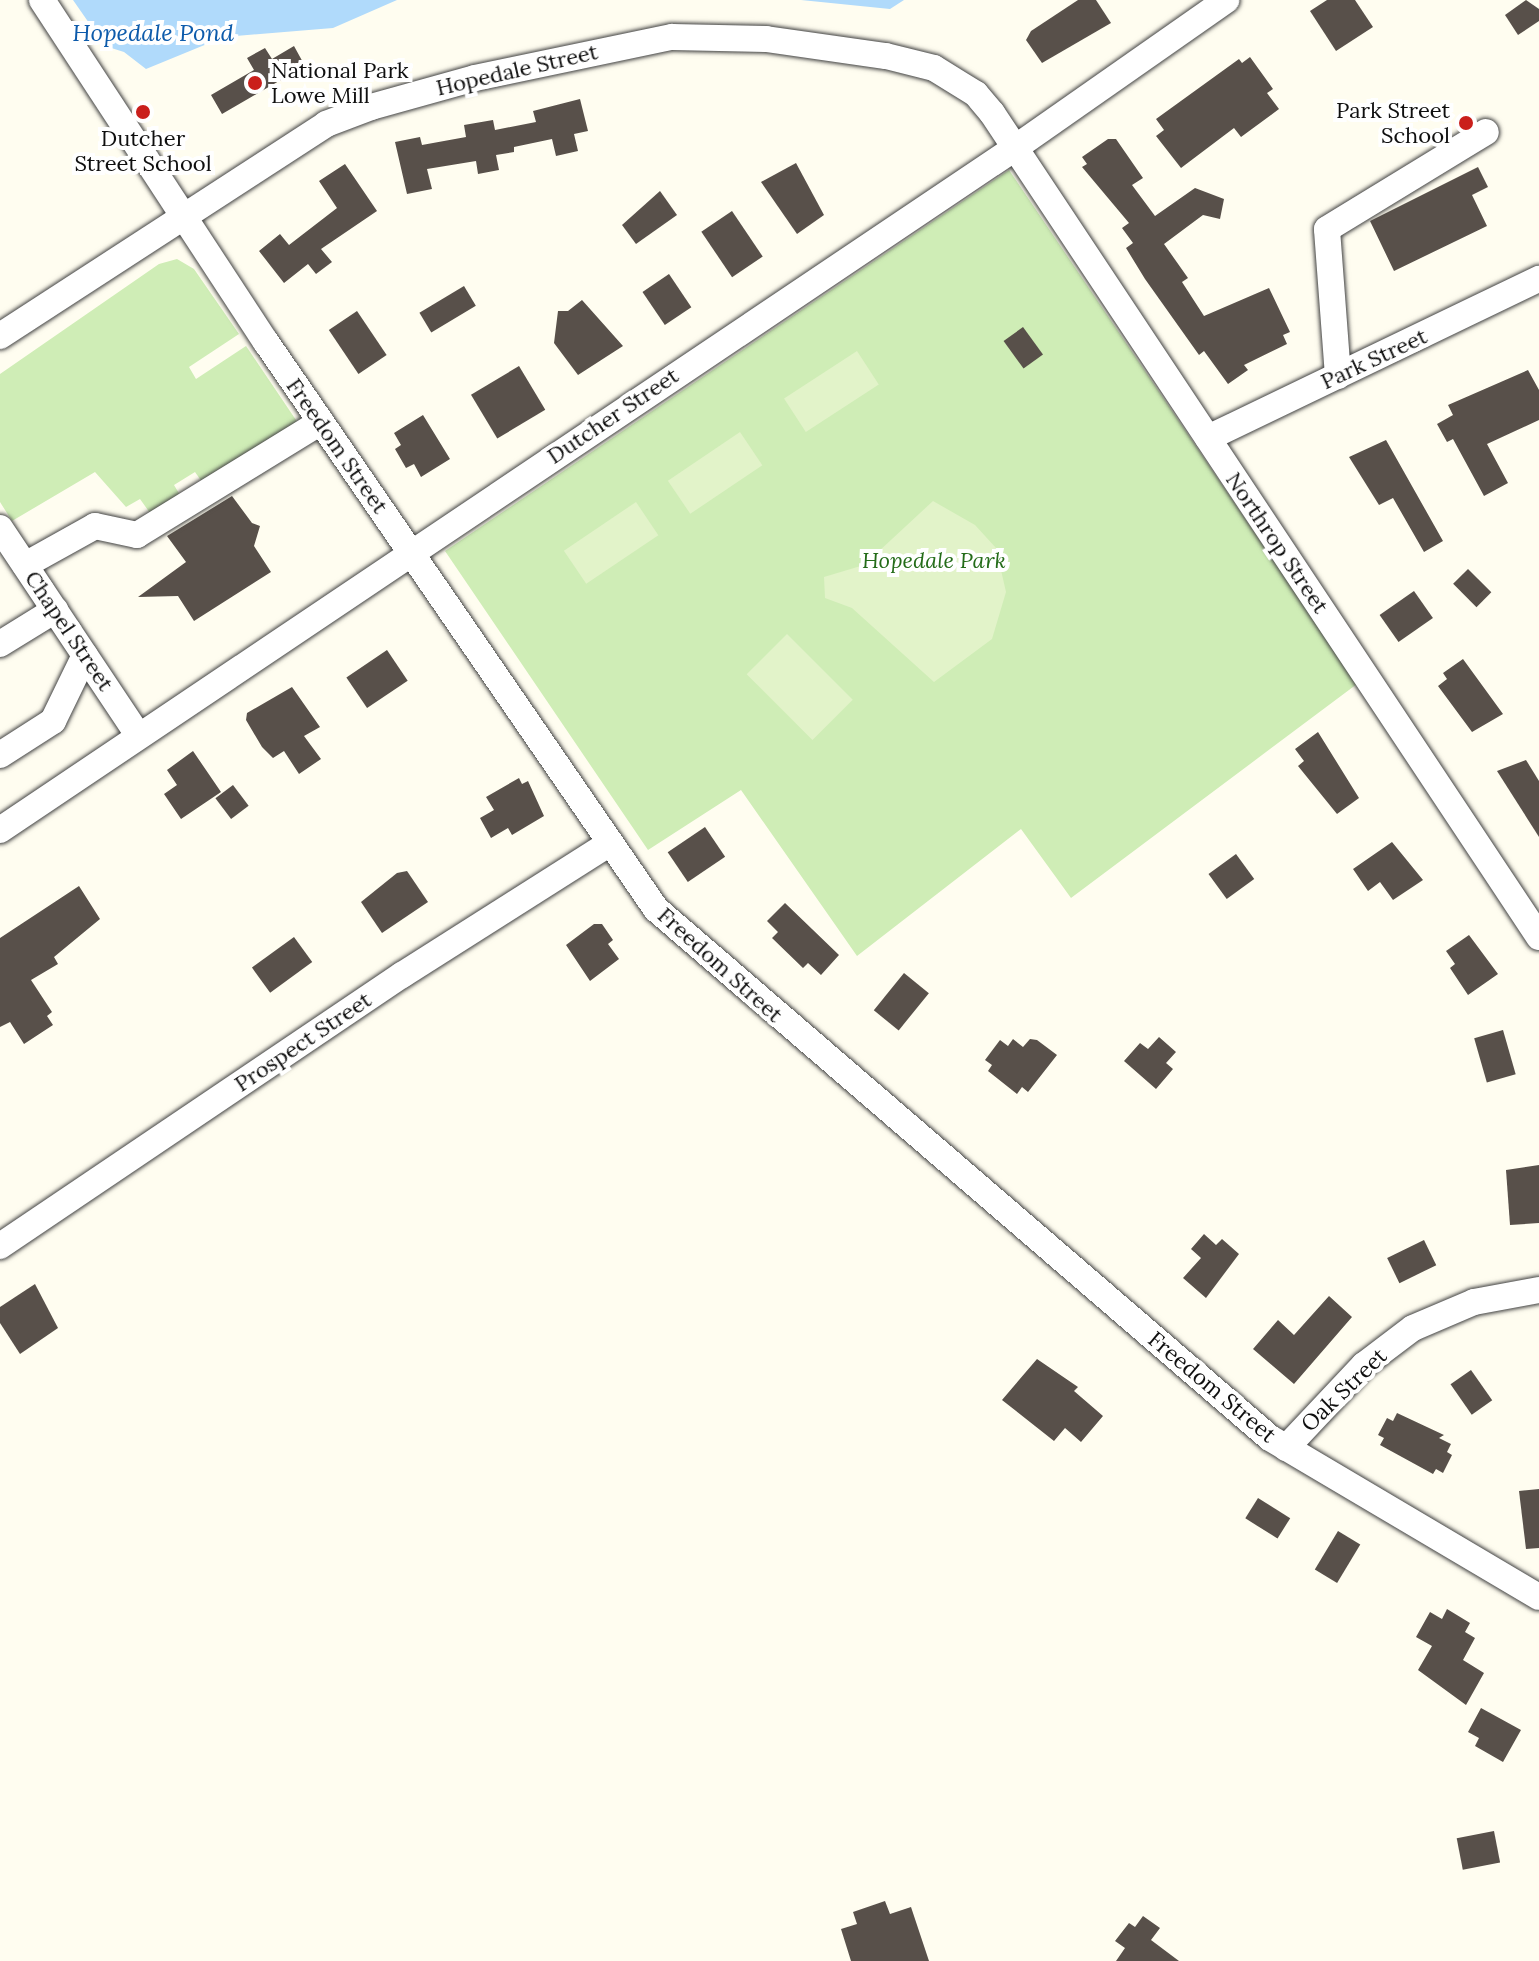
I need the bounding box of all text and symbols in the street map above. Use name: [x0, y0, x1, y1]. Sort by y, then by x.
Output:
water label: Hopedale Pond: [72, 19, 234, 47]
street label: Hopedale Street: [434, 39, 600, 101]
place label: National Park Lowe Mill: [271, 57, 409, 108]
marker: National Park Lowe Mill: [246, 74, 264, 92]
place label: Park Street School: [1336, 97, 1450, 148]
marker: Dutcher Street School: [134, 103, 152, 121]
marker: Park Street School: [1457, 114, 1475, 132]
place label: Dutcher Street School: [74, 125, 212, 176]
street label: Park Street: [1317, 323, 1431, 395]
street label: Dutcher Street: [542, 362, 684, 470]
street label: Freedom Street: [281, 373, 393, 519]
street label: Northrop Street: [1220, 468, 1334, 618]
park label: Hopedale Park: [862, 548, 1006, 574]
street label: Chapel Street: [19, 566, 119, 696]
street label: Freedom Street: [652, 902, 788, 1028]
street label: Prospect Street: [230, 987, 376, 1097]
street label: Freedom Street: [1143, 1326, 1281, 1448]
street label: Oak Street: [1296, 1343, 1392, 1437]

